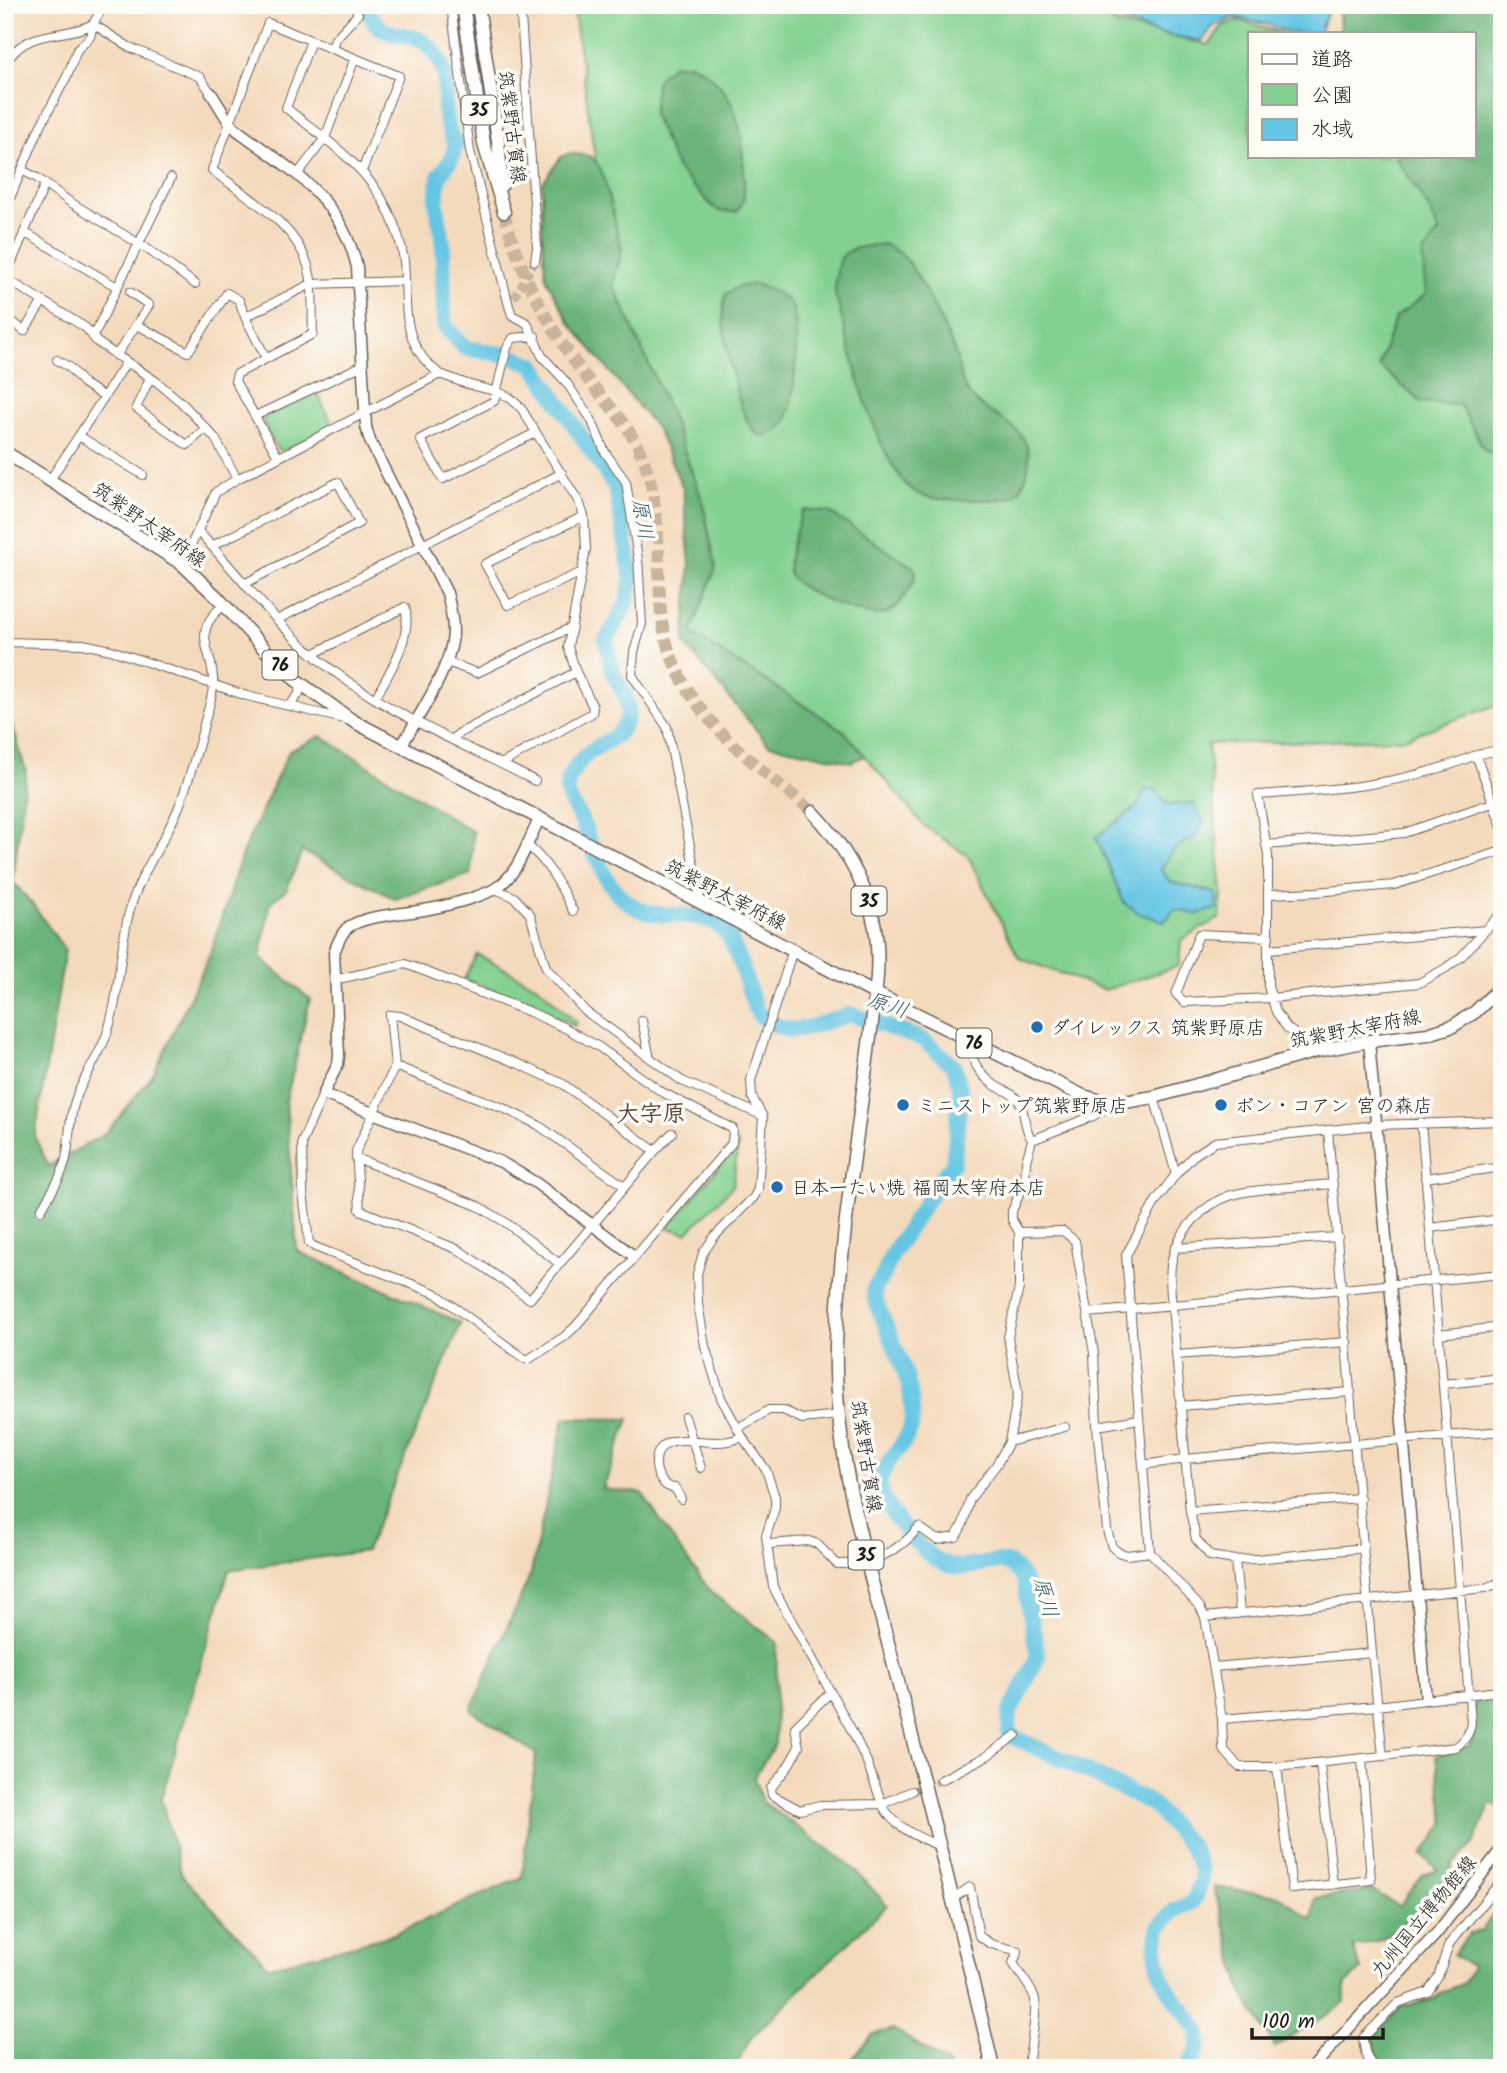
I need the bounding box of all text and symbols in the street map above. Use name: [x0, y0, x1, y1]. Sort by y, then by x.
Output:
legend: [1248, 32, 1476, 158]
text: 道路: [1311, 44, 1353, 77]
street label: 筑紫野古賀線: [489, 69, 533, 186]
text: 公園: [1311, 80, 1353, 113]
road number: 35: [462, 96, 496, 124]
text: 水域: [1311, 114, 1353, 147]
street label: 筑紫野太宰府線: [86, 475, 212, 576]
water label: 原川: [622, 496, 661, 543]
road number: 76: [262, 650, 298, 680]
street label: 筑紫野太宰府線: [659, 852, 791, 939]
road number: 35: [852, 887, 886, 916]
water label: 原川: [862, 984, 913, 1029]
street label: 筑紫野太宰府線: [1287, 1003, 1424, 1057]
place label: ダイレックス 筑紫野原店: [1051, 1014, 1265, 1044]
marker: ダイレックス 筑紫野原店: [1029, 1019, 1045, 1035]
road number: 76: [956, 1028, 992, 1058]
place label: ミニストップ筑紫野原店: [917, 1092, 1128, 1122]
place label: ボン・コアン 宮の森店: [1235, 1092, 1433, 1122]
district label: 大字原: [617, 1097, 686, 1133]
marker: ミニストップ筑紫野原店: [895, 1097, 911, 1113]
marker: ボン・コアン 宮の森店: [1213, 1097, 1229, 1113]
place label: 日本一たい焼 福岡太宰府本店: [791, 1174, 1046, 1204]
marker: 日本一たい焼 福岡太宰府本店: [769, 1179, 785, 1195]
street label: 筑紫野古賀線: [841, 1398, 889, 1515]
road number: 35: [848, 1540, 884, 1570]
water label: 原川: [1023, 1573, 1066, 1622]
street label: 九州国立博物館線: [1364, 1849, 1485, 1985]
scale bar: [1252, 1996, 1383, 2040]
text: 100 m: [1262, 2006, 1315, 2039]

